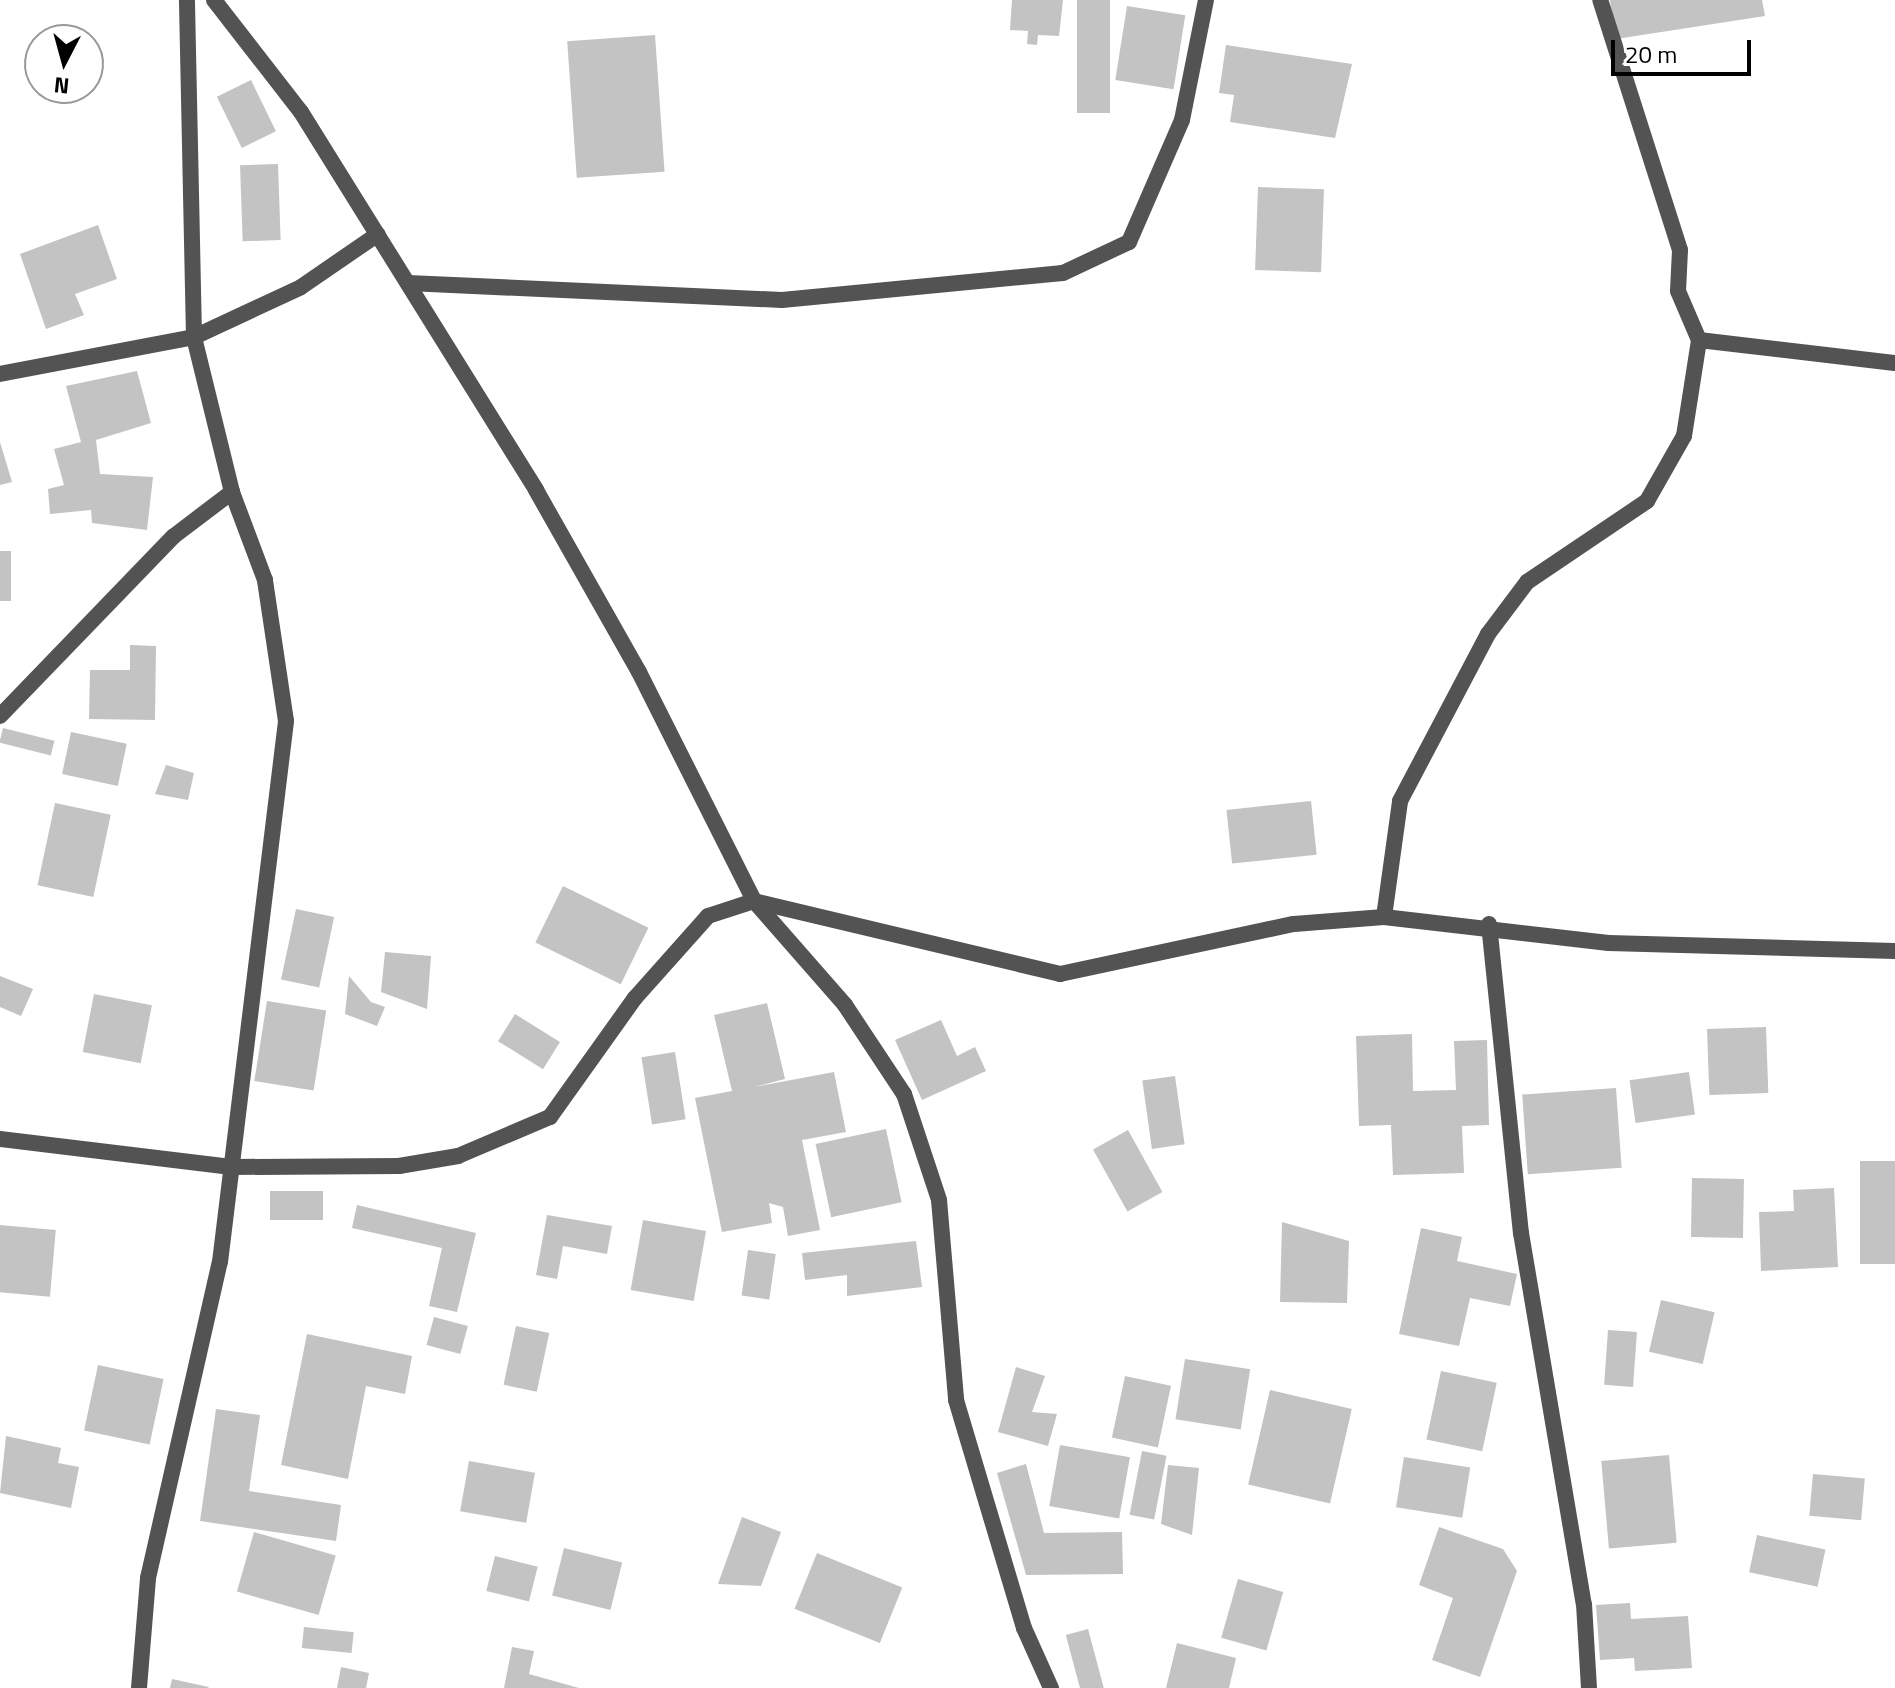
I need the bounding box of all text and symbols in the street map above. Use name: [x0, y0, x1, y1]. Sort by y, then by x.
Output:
north arrow: [24, 24, 104, 104]
scale bar: [1615, 24, 1755, 74]
text: 20 m: [1625, 36, 1677, 72]
text: N: [52, 68, 71, 104]

